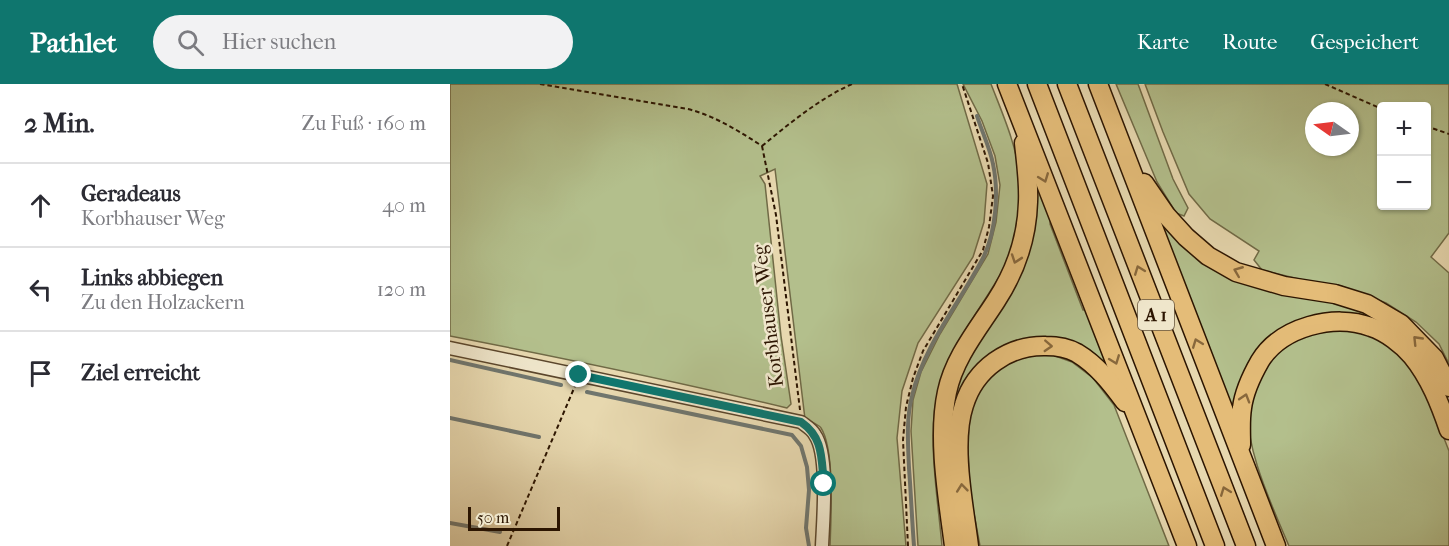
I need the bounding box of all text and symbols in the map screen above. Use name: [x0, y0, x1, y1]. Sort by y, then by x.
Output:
search box: [153, 15, 573, 69]
text: Pathlet: [30, 26, 117, 59]
icon: search: [174, 26, 207, 59]
text: Hier suchen: [222, 29, 336, 55]
text: Karte: [1137, 30, 1189, 54]
text: Route: [1222, 30, 1277, 54]
text: Gespeichert: [1310, 30, 1419, 54]
north arrow: [1305, 102, 1359, 156]
map controls: [1377, 102, 1431, 210]
button: +: [1377, 102, 1431, 156]
text: 2 Min.: [24, 108, 95, 139]
text: Zu Fuß · 160 m: [301, 112, 426, 135]
button: −: [1377, 156, 1431, 210]
one-way arrow: [1037, 172, 1049, 183]
text: Geradeaus: [81, 181, 181, 207]
icon: ahead: [24, 189, 57, 222]
text: 40 m: [382, 194, 426, 217]
text: Korbhauser Weg: [81, 207, 225, 230]
street label: Korbhauser Weg: [748, 243, 788, 389]
one-way arrow: [1011, 253, 1024, 264]
text: Links abbiegen: [81, 265, 223, 291]
one-way arrow: [1134, 266, 1146, 277]
one-way arrow: [1234, 266, 1245, 278]
icon: left: [24, 273, 57, 306]
text: 120 m: [377, 278, 426, 301]
text: Zu den Holzackern: [81, 291, 245, 314]
road number: A 1: [1138, 300, 1174, 330]
one-way arrow: [1413, 336, 1424, 347]
one-way arrow: [1192, 338, 1205, 348]
one-way arrow: [1044, 340, 1053, 353]
one-way arrow: [1107, 354, 1120, 364]
icon: arrive: [24, 357, 57, 390]
text: Ziel erreicht: [81, 360, 200, 386]
route end: [565, 361, 591, 387]
one-way arrow: [1238, 393, 1250, 404]
route start: [810, 470, 836, 496]
one-way arrow: [956, 483, 969, 492]
one-way arrow: [1219, 487, 1232, 497]
scale bar: [468, 504, 560, 532]
text: 50 m: [477, 508, 509, 527]

